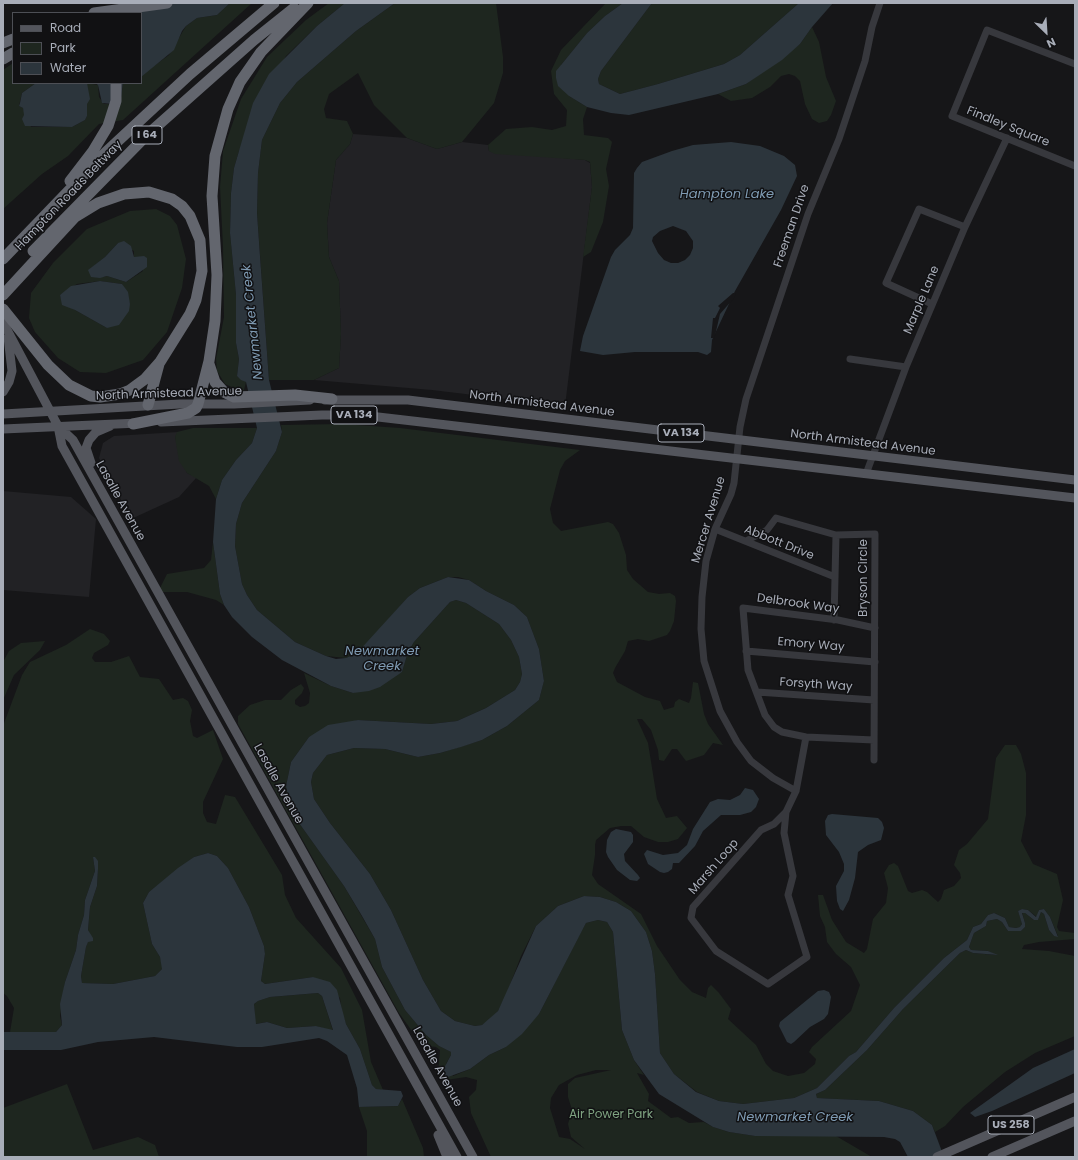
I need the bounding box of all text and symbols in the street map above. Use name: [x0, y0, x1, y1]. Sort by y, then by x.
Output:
legend: [12, 12, 142, 84]
north arrow: [1026, 12, 1066, 52]
text: Road: [50, 19, 81, 36]
text: N: [1044, 34, 1058, 52]
text: Park: [50, 39, 76, 56]
text: Water: [50, 59, 86, 76]
street label: Findley Square: [965, 104, 1051, 150]
road number: I 64: [132, 126, 162, 144]
street label: Hampton Roads Beltway: [13, 138, 125, 254]
street label: Freeman Drive: [771, 183, 813, 269]
water label: Hampton Lake: [680, 187, 774, 203]
water label: Newmarket Creek: [239, 264, 267, 380]
street label: Marple Lane: [901, 264, 943, 336]
street label: North Armistead Avenue: [96, 384, 242, 404]
street label: North Armistead Avenue: [469, 388, 615, 420]
road number: VA 134: [331, 406, 377, 424]
road number: VA 134: [658, 424, 704, 442]
street label: North Armistead Avenue: [790, 427, 936, 459]
street label: Lasalle Avenue: [92, 458, 148, 544]
street label: Mercer Avenue: [689, 475, 729, 565]
street label: Abbott Drive: [742, 522, 816, 564]
street label: Bryson Circle: [857, 539, 871, 617]
street label: Delbrook Way: [756, 591, 840, 617]
street label: Emory Way: [777, 635, 845, 655]
water label: Newmarket Creek: [345, 644, 419, 675]
street label: Forsyth Way: [779, 675, 853, 695]
street label: Lasalle Avenue: [250, 741, 306, 827]
street label: Marsh Loop: [686, 836, 742, 898]
street label: Lasalle Avenue: [409, 1024, 465, 1110]
park label: Air Power Park: [569, 1108, 653, 1122]
water label: Newmarket Creek: [737, 1110, 853, 1126]
road number: US 258: [988, 1116, 1034, 1134]

